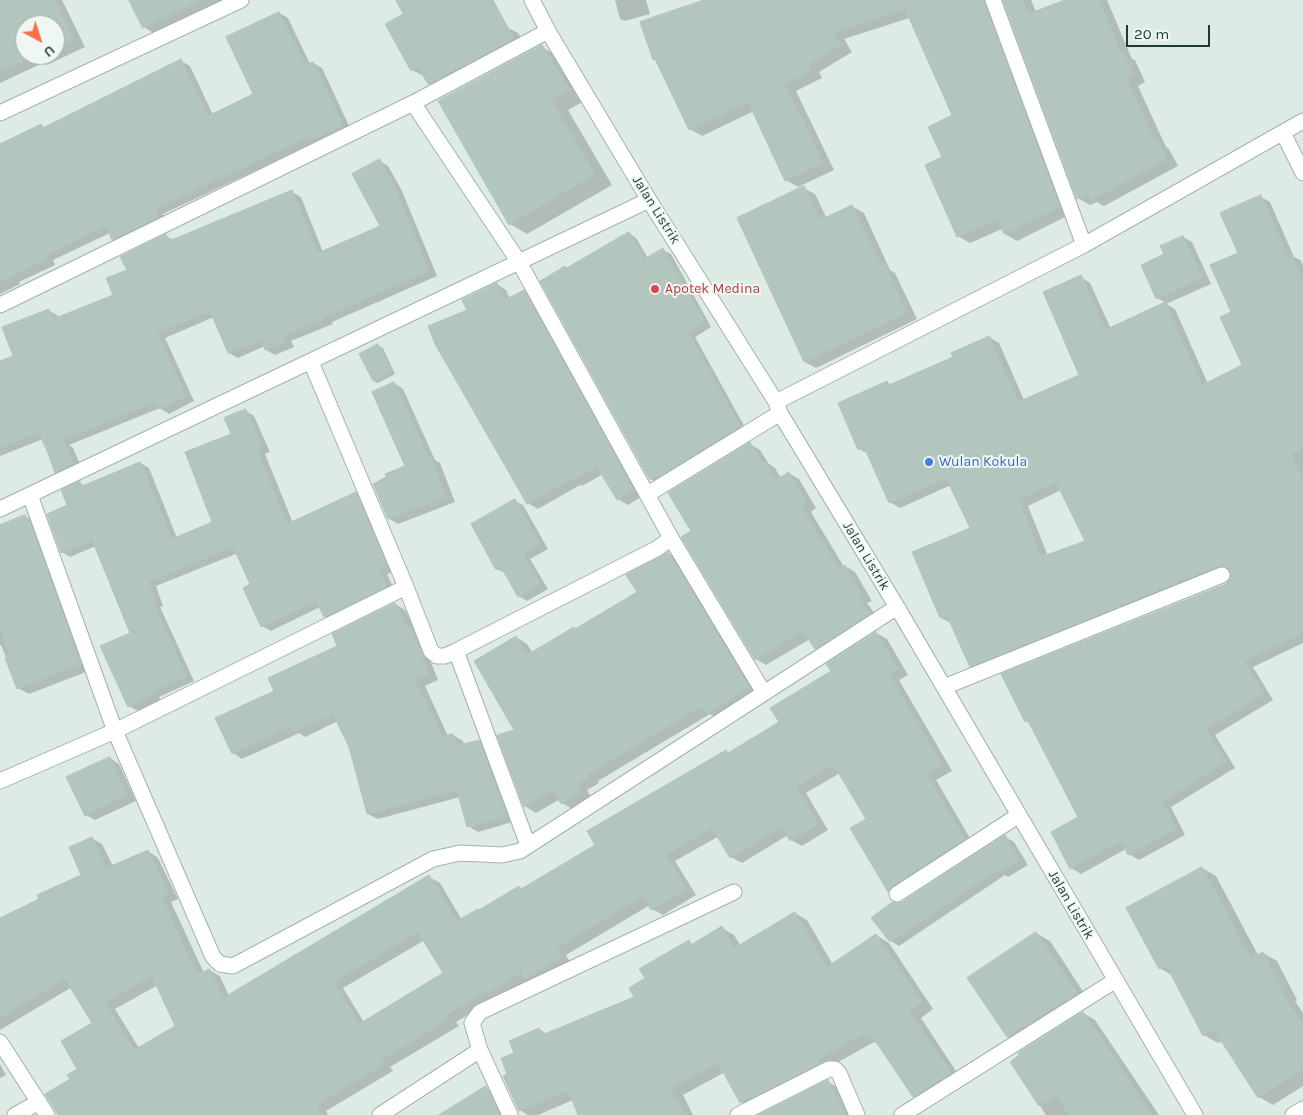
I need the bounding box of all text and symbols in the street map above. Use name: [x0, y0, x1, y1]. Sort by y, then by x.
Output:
north arrow: [15, 15, 65, 65]
scale bar: [1128, 15, 1212, 47]
text: 20 m: [1134, 25, 1169, 43]
text: U: [40, 41, 58, 61]
street label: Jalan Listrik: [628, 173, 684, 247]
place label: Apotek Medina: [665, 281, 760, 297]
marker: Apotek Medina: [649, 283, 661, 295]
place label: Wulan Kokula: [939, 454, 1027, 470]
marker: Wulan Kokula: [923, 456, 935, 468]
street label: Jalan Listrik: [839, 519, 893, 593]
street label: Jalan Listrik: [1044, 867, 1098, 943]

